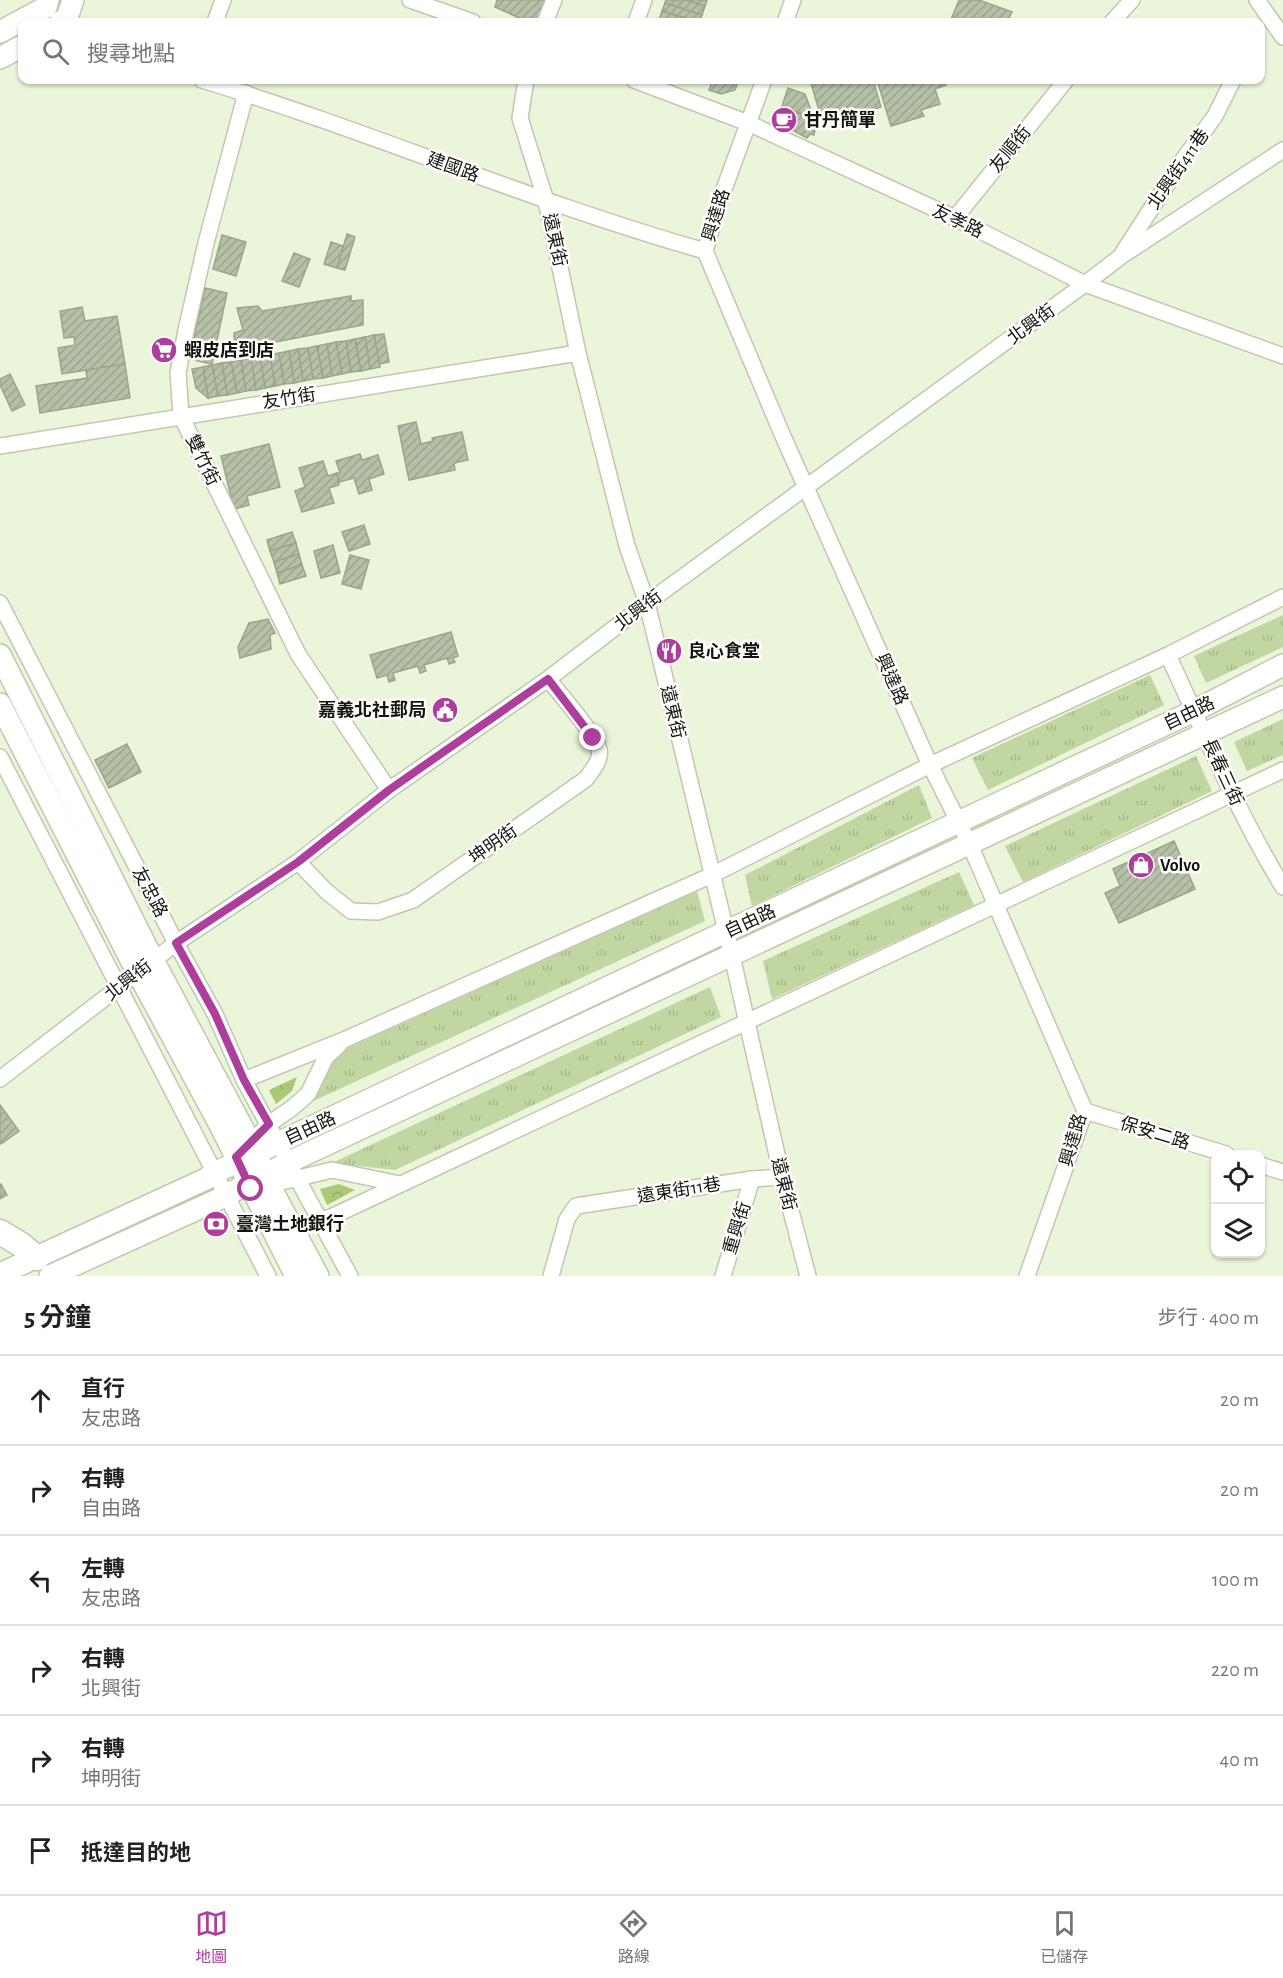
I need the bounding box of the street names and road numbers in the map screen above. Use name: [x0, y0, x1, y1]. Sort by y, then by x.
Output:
street label: 友順街: [985, 122, 1035, 176]
street label: 北興街411巷: [1143, 125, 1213, 213]
street label: 建國路: [424, 148, 482, 186]
street label: 興達路: [699, 186, 733, 244]
street label: 友孝路: [929, 200, 987, 242]
street label: 遠東街: [540, 212, 570, 268]
street label: 北興街: [1003, 300, 1059, 348]
street label: 友竹街: [261, 384, 317, 412]
street label: 雙竹街: [182, 431, 224, 489]
street label: 北興街: [610, 586, 666, 634]
street label: 興達路: [872, 650, 912, 708]
street label: 遠東街: [657, 683, 689, 741]
street label: 自由路: [1160, 692, 1218, 734]
street label: 長春三街: [1199, 735, 1247, 809]
street label: 坤明街: [465, 820, 521, 868]
street label: 友忠路: [128, 863, 172, 921]
street label: 自由路: [721, 901, 779, 941]
street label: 北興街: [101, 955, 155, 1005]
street label: 自由路: [281, 1108, 339, 1148]
street label: 興達路: [1056, 1111, 1090, 1169]
street label: 保安二路: [1118, 1113, 1192, 1153]
street label: 遠東街: [768, 1155, 800, 1213]
street label: 遠東街11巷: [636, 1174, 722, 1206]
street label: 重興街: [720, 1199, 754, 1257]

